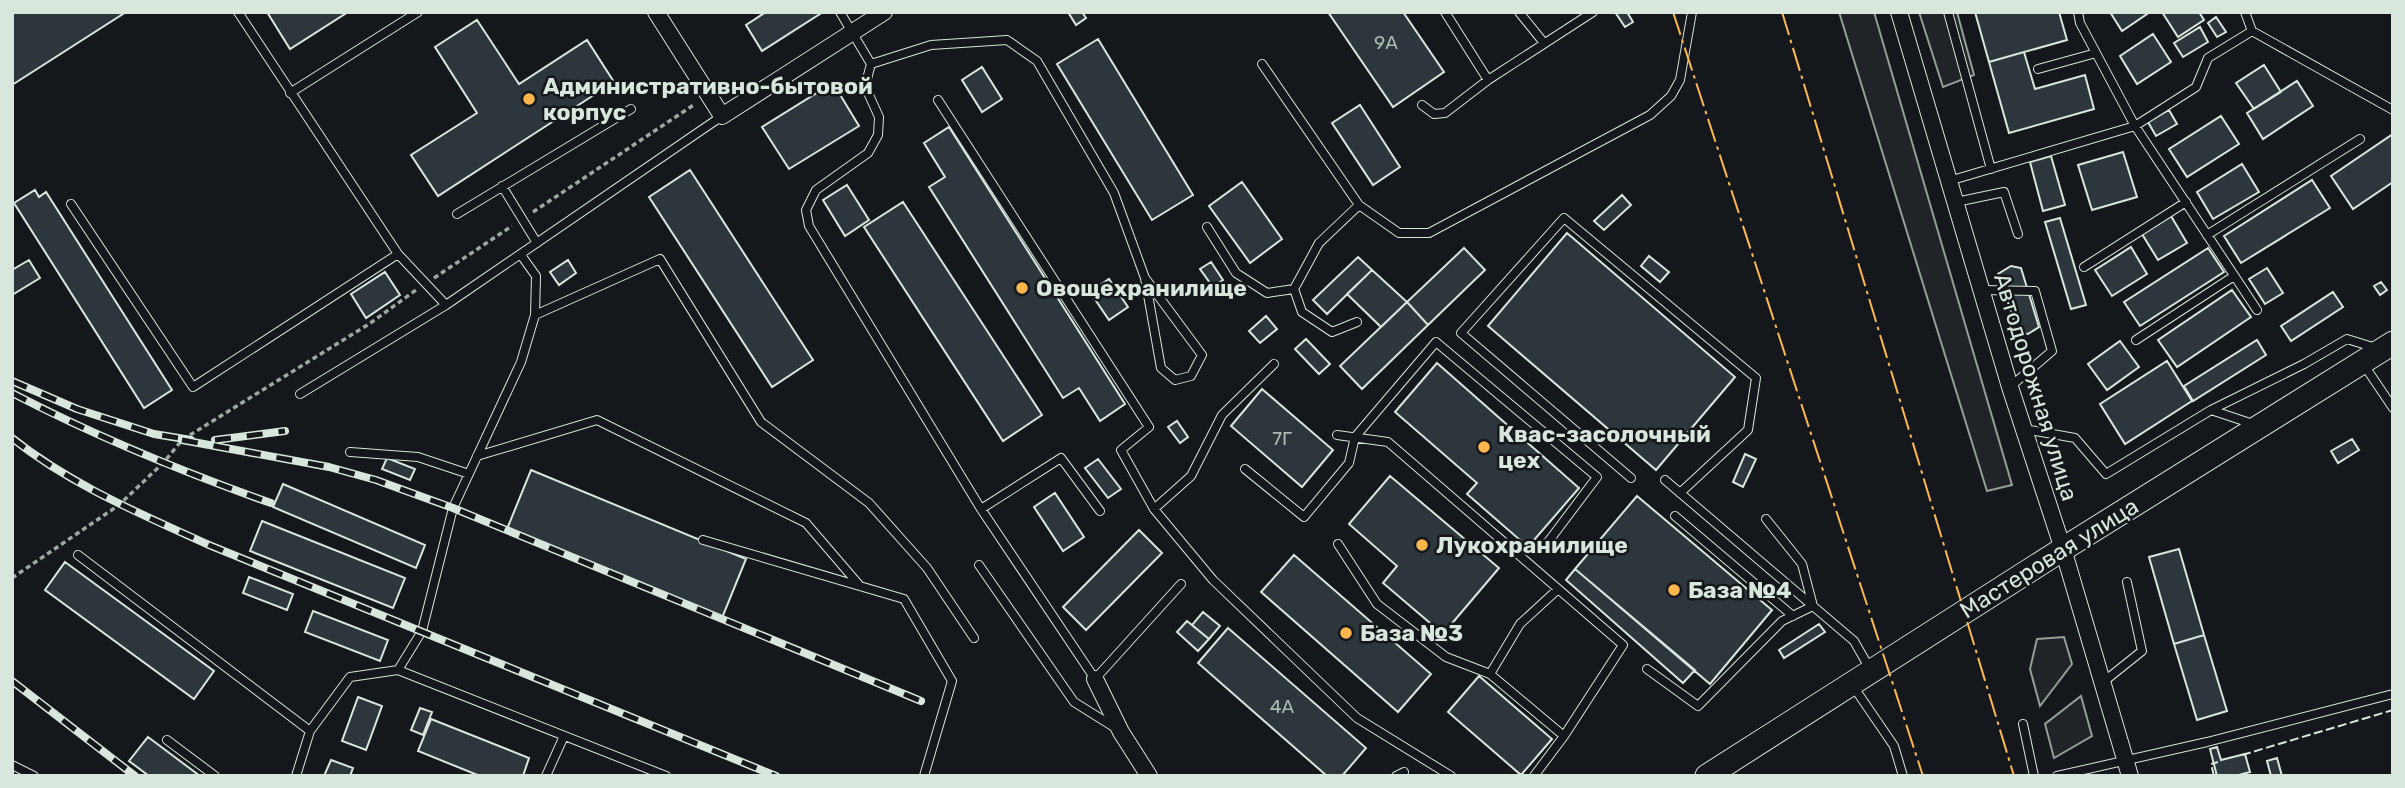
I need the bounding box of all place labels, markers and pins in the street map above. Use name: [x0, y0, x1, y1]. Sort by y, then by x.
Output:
place label: Административно-бытовой корпус: [543, 72, 873, 126]
marker: Административно-бытовой корпус: [521, 91, 537, 107]
place label: Овощехранилище: [1036, 274, 1247, 302]
marker: Овощехранилище: [1014, 280, 1030, 296]
place label: Квас-засолочный цех: [1498, 420, 1711, 474]
marker: Квас-засолочный цех: [1476, 439, 1492, 455]
place label: Лукохранилище: [1436, 531, 1628, 559]
marker: Лукохранилище: [1414, 537, 1430, 553]
place label: База №4: [1688, 576, 1792, 604]
marker: База №4: [1666, 582, 1682, 598]
place label: База №3: [1360, 619, 1463, 647]
marker: База №3: [1338, 625, 1354, 641]

